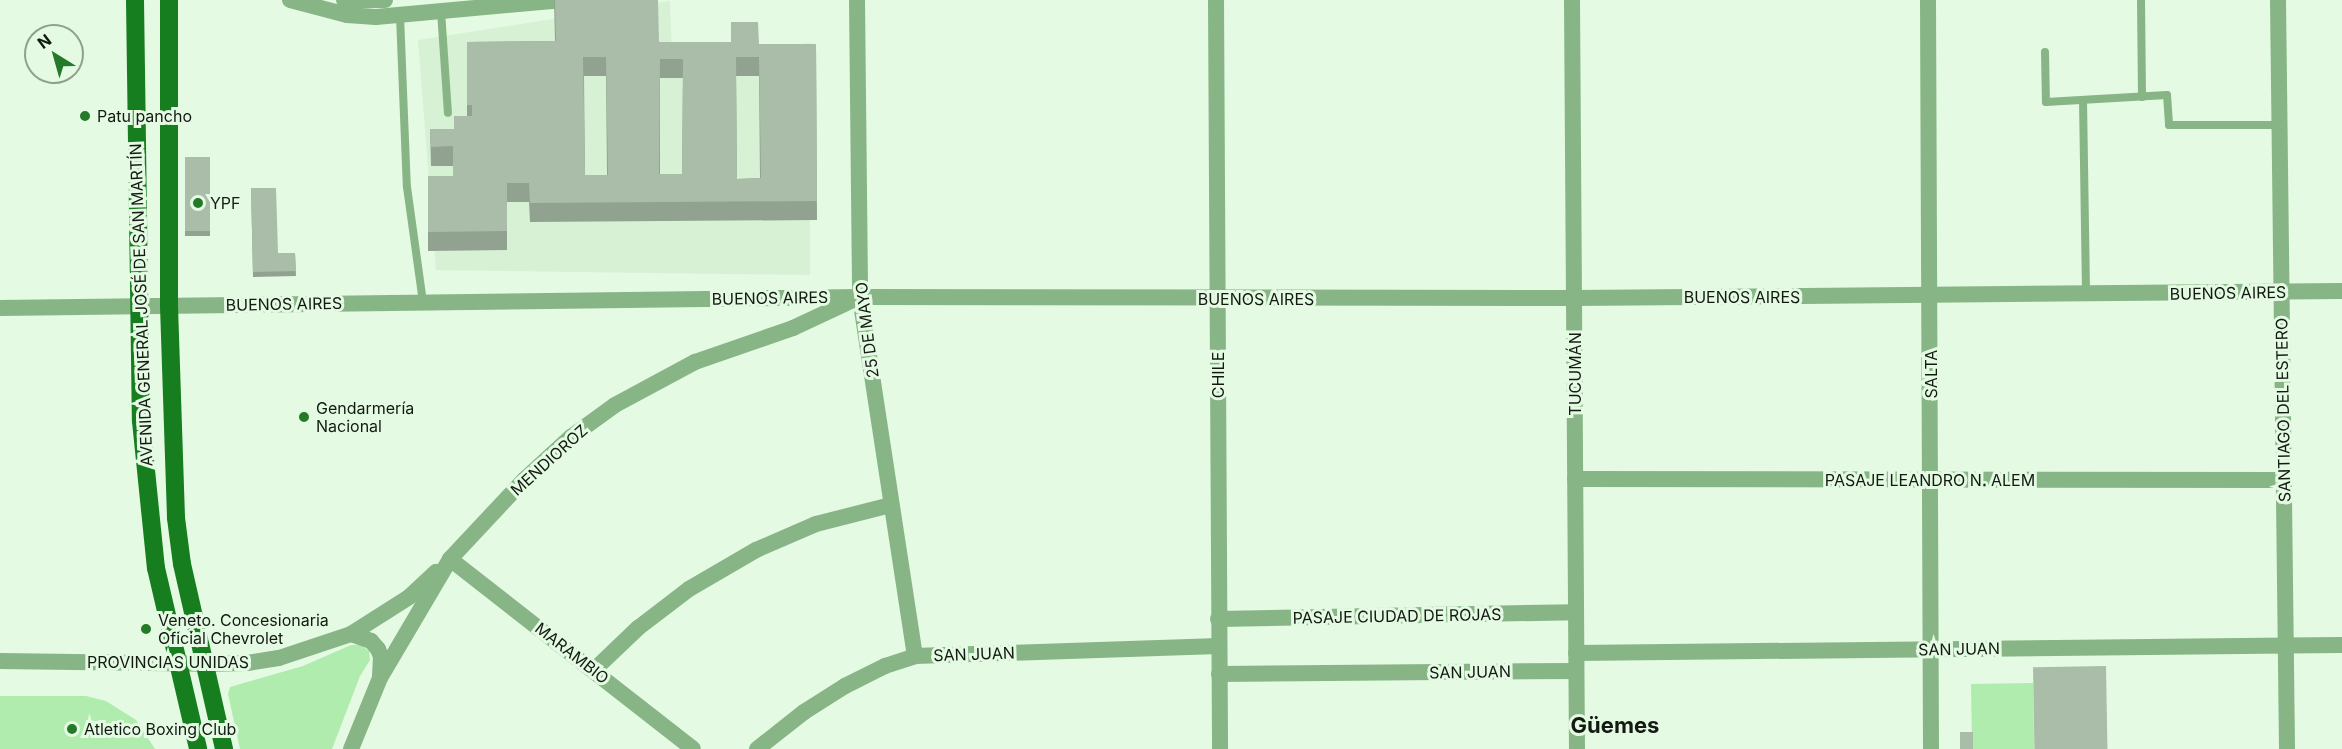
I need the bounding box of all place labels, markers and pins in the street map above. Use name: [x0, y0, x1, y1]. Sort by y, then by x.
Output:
place label: Patu pancho: [97, 106, 192, 126]
marker: Patu pancho: [78, 109, 92, 123]
place label: YPF: [210, 193, 241, 213]
marker: YPF: [191, 196, 205, 210]
place label: Gendarmería Nacional: [316, 398, 414, 436]
marker: Gendarmería Nacional: [297, 410, 311, 424]
place label: Veneto. Concesionaria Oficial Chevrolet: [158, 610, 329, 648]
marker: Veneto. Concesionaria Oficial Chevrolet: [139, 622, 153, 636]
place label: Atletico Boxing Club: [84, 719, 236, 739]
marker: Atletico Boxing Club: [65, 722, 79, 736]

